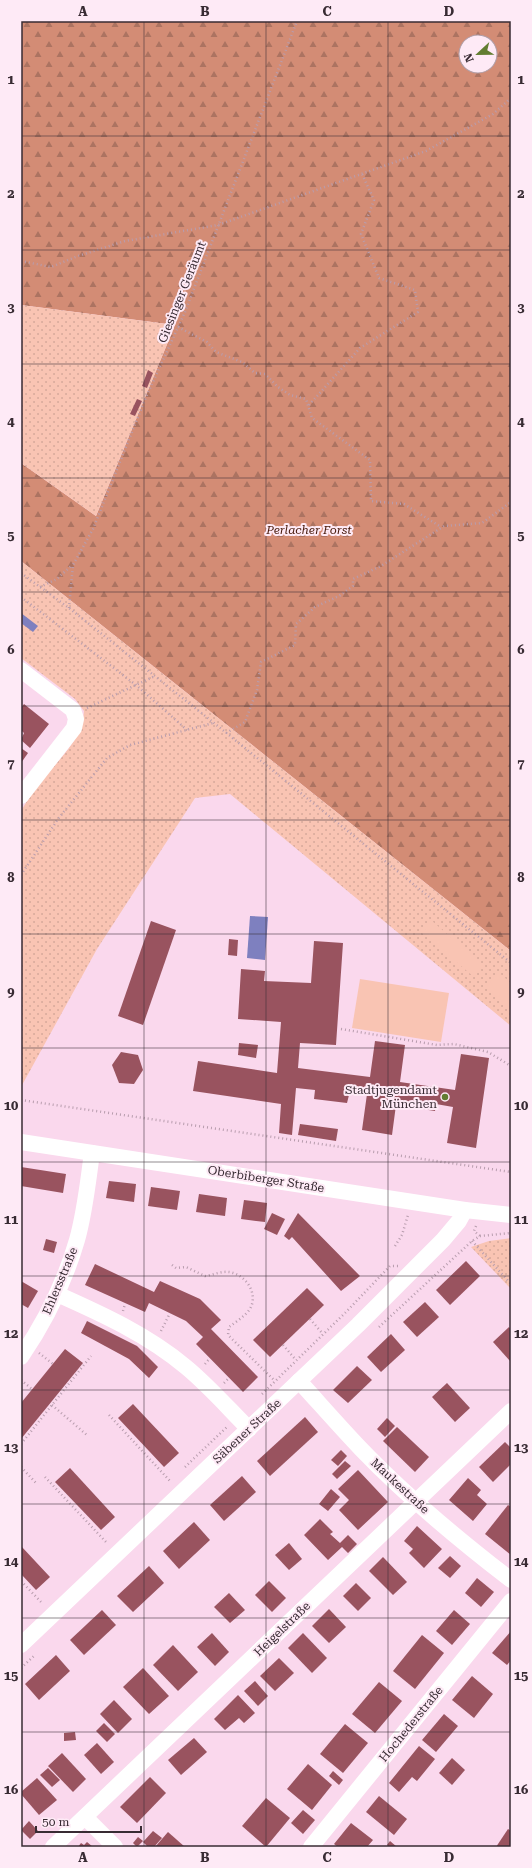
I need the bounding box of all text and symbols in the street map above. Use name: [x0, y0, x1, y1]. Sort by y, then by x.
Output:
text: A: [78, 4, 88, 19]
text: B: [200, 4, 210, 19]
text: C: [322, 4, 332, 19]
text: D: [444, 4, 454, 19]
north arrow: [458, 34, 498, 74]
text: N: [461, 51, 477, 64]
text: 1: [7, 72, 15, 87]
text: 1: [517, 72, 525, 87]
text: 2: [7, 186, 15, 201]
text: 2: [517, 186, 525, 201]
street label: Giesinger Geräumt: [155, 239, 209, 345]
text: 3: [7, 300, 15, 315]
text: 3: [517, 300, 525, 315]
text: 4: [7, 414, 15, 429]
text: 4: [517, 414, 525, 429]
park label: Perlacher Forst: [265, 523, 352, 537]
text: 5: [7, 528, 15, 543]
text: 5: [517, 528, 525, 543]
text: 6: [7, 642, 15, 657]
text: 6: [517, 642, 525, 657]
text: 7: [7, 756, 15, 771]
text: 7: [517, 756, 525, 771]
text: 8: [7, 870, 15, 885]
text: 8: [517, 870, 525, 885]
text: 9: [7, 984, 15, 999]
text: 9: [517, 984, 525, 999]
place label: Stadtjugendamt München: [345, 1083, 438, 1111]
marker: Stadtjugendamt München: [440, 1092, 450, 1102]
text: 10: [4, 1098, 18, 1113]
text: 10: [514, 1098, 528, 1113]
street label: Oberbiberger Straße: [207, 1163, 326, 1195]
text: 11: [4, 1212, 18, 1227]
text: 11: [514, 1212, 528, 1227]
street label: Ehlersstraße: [40, 1245, 81, 1317]
text: 12: [4, 1326, 18, 1341]
text: 12: [514, 1326, 528, 1341]
street label: Säbener Straße: [210, 1396, 284, 1466]
text: 13: [4, 1440, 18, 1455]
text: 13: [514, 1440, 528, 1455]
street label: Maukestraße: [368, 1455, 432, 1517]
text: 14: [4, 1554, 19, 1569]
text: 14: [514, 1554, 529, 1569]
street label: Heigelstraße: [251, 1598, 313, 1659]
text: 15: [4, 1668, 18, 1683]
text: 15: [514, 1668, 528, 1683]
street label: Hochederstraße: [376, 1683, 446, 1765]
text: 16: [4, 1782, 18, 1797]
text: 16: [514, 1782, 528, 1797]
scale bar: [36, 1808, 141, 1834]
text: 50 m: [42, 1815, 69, 1829]
text: A: [78, 1850, 88, 1865]
text: B: [200, 1850, 210, 1865]
text: C: [322, 1850, 332, 1865]
text: D: [444, 1850, 454, 1865]

